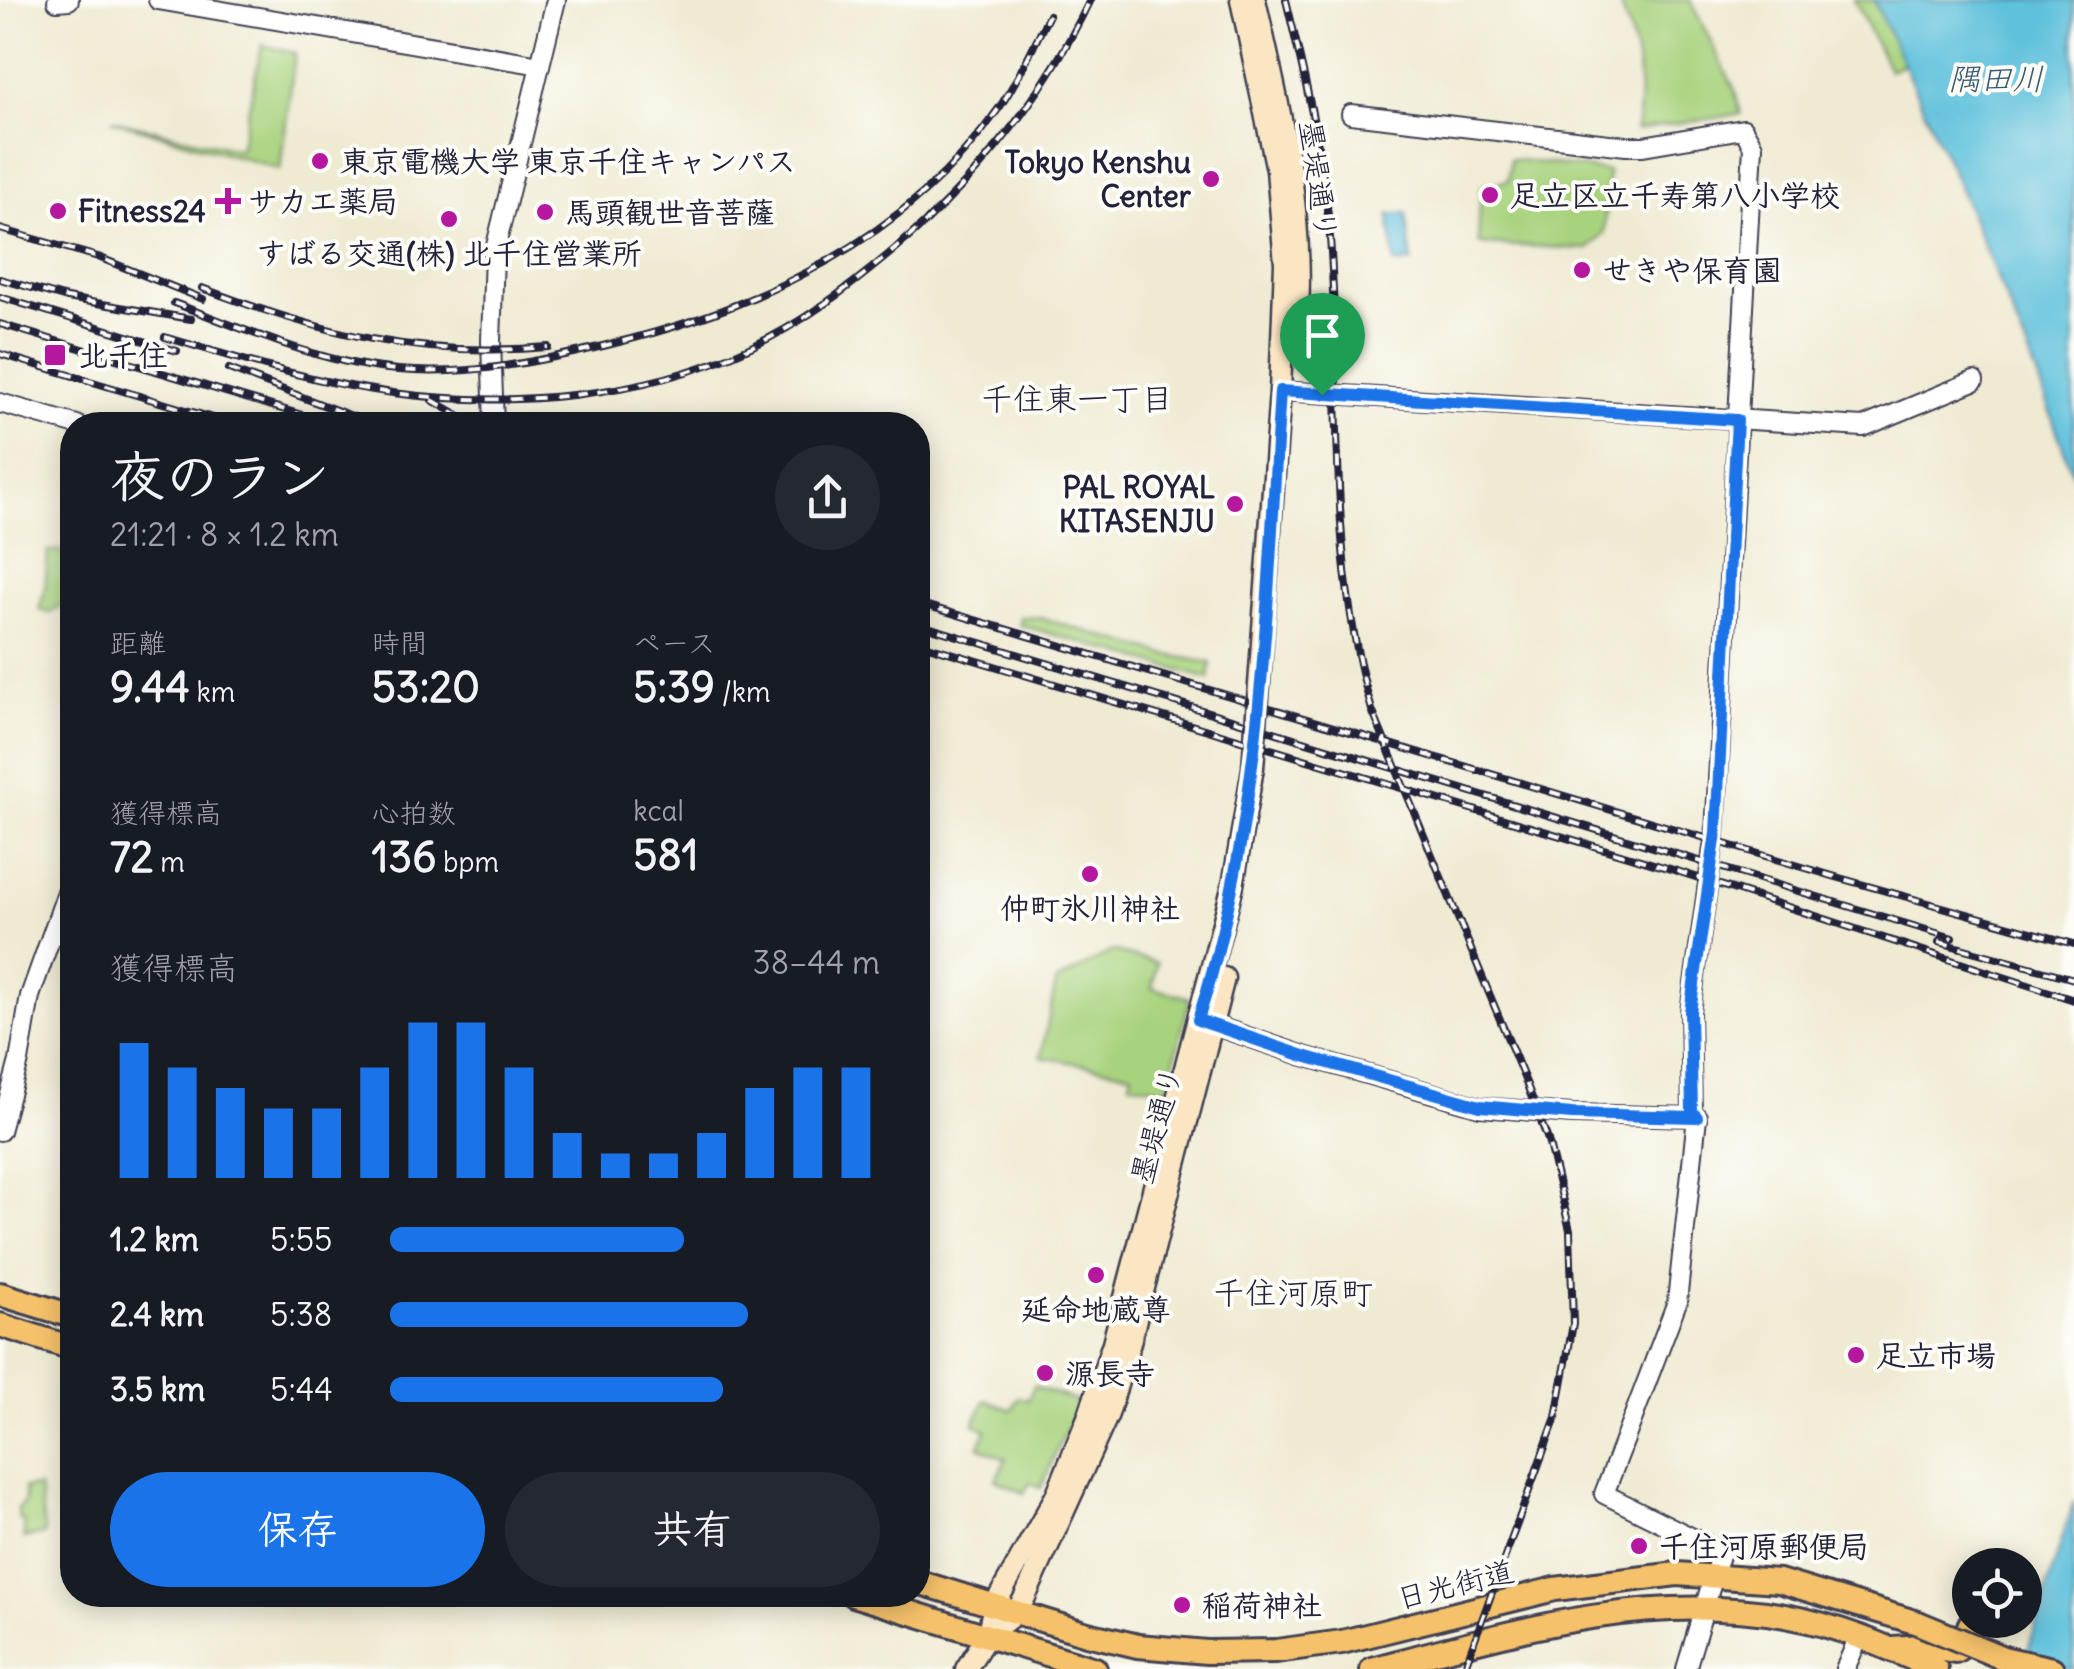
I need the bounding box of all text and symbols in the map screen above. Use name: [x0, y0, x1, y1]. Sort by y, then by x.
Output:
water label: 隅田川: [1948, 58, 2044, 99]
street label: 墨堤通り: [1292, 118, 1346, 242]
place label: 東京電機大学 東京千住キャンパス: [340, 142, 796, 180]
place label: Tokyo Kenshu Center: [1004, 143, 1192, 215]
marker: 東京電機大学 東京千住キャンパス: [309, 150, 331, 172]
marker: Tokyo Kenshu Center: [1200, 168, 1222, 190]
place label: 足立区立千寿第八小学校: [1510, 176, 1840, 214]
place label: サカエ薬局: [248, 182, 398, 220]
marker: 足立区立千寿第八小学校: [1479, 184, 1501, 206]
marker: サカエ薬局: [217, 190, 239, 212]
place label: Fitness24: [78, 192, 206, 230]
place label: 馬頭観世音菩薩: [565, 193, 775, 231]
marker: Fitness24: [47, 200, 69, 222]
marker: 馬頭観世音菩薩: [534, 201, 556, 223]
marker: すばる交通(株) 北千住営業所: [438, 208, 460, 230]
place label: すばる交通(株) 北千住営業所: [256, 234, 642, 272]
place label: せきや保育園: [1602, 251, 1782, 289]
marker: せきや保育園: [1571, 259, 1593, 281]
pin: [1280, 293, 1365, 396]
icon: arrive: [1295, 308, 1350, 363]
place label: 北千住: [78, 336, 168, 374]
marker: 北千住: [42, 342, 68, 368]
district label: 千住東一丁目: [981, 378, 1173, 419]
text: 夜のラン: [110, 442, 330, 511]
button: share: [775, 445, 880, 550]
place label: PAL ROYAL KITASENJU: [1059, 468, 1215, 540]
marker: PAL ROYAL KITASENJU: [1224, 493, 1246, 515]
text: 21:21 · 8 × 1.2 km: [110, 514, 339, 555]
text: 距離: [110, 625, 166, 661]
text: 時間: [372, 625, 428, 661]
text: ペース: [633, 625, 716, 661]
text: 9.44: [110, 661, 190, 713]
text: 53:20: [372, 661, 480, 713]
text: 5:39: [633, 661, 715, 713]
text: km: [190, 674, 235, 710]
text: /km: [715, 674, 771, 710]
text: kcal: [633, 793, 684, 829]
text: 獲得標高: [110, 795, 222, 831]
text: 心拍数: [372, 795, 456, 831]
text: 581: [633, 829, 698, 881]
text: 72: [110, 831, 154, 883]
text: 136: [372, 831, 436, 883]
text: m: [154, 844, 185, 880]
text: bpm: [436, 844, 499, 880]
marker: 仲町氷川神社: [1079, 863, 1101, 885]
place label: 仲町氷川神社: [1000, 889, 1180, 927]
text: 38–44 m: [753, 942, 880, 983]
text: 獲得標高: [110, 947, 238, 988]
street label: 墨堤通り: [1122, 1062, 1190, 1188]
text: 1.2 km: [110, 1219, 199, 1260]
text: 5:55: [270, 1219, 332, 1260]
marker: 延命地蔵尊: [1085, 1264, 1107, 1286]
district label: 千住河原町: [1213, 1272, 1373, 1313]
place label: 延命地蔵尊: [1021, 1290, 1171, 1328]
text: 2.4 km: [110, 1294, 204, 1335]
text: 5:38: [270, 1294, 332, 1335]
place label: 足立市場: [1876, 1336, 1996, 1374]
marker: 足立市場: [1845, 1344, 1867, 1366]
place label: 源長寺: [1065, 1354, 1155, 1392]
marker: 源長寺: [1034, 1362, 1056, 1384]
text: 3.5 km: [110, 1369, 205, 1410]
text: 5:44: [270, 1369, 333, 1410]
button: 保存: [110, 1472, 485, 1587]
button: 共有: [505, 1472, 880, 1587]
place label: 千住河原郵便局: [1659, 1527, 1869, 1565]
marker: 千住河原郵便局: [1628, 1535, 1650, 1557]
map controls: [1952, 1548, 2042, 1638]
button: locate: [1952, 1548, 2042, 1638]
street label: 日光街道: [1392, 1551, 1518, 1617]
place label: 稲荷神社: [1202, 1586, 1322, 1624]
marker: 稲荷神社: [1171, 1594, 1193, 1616]

